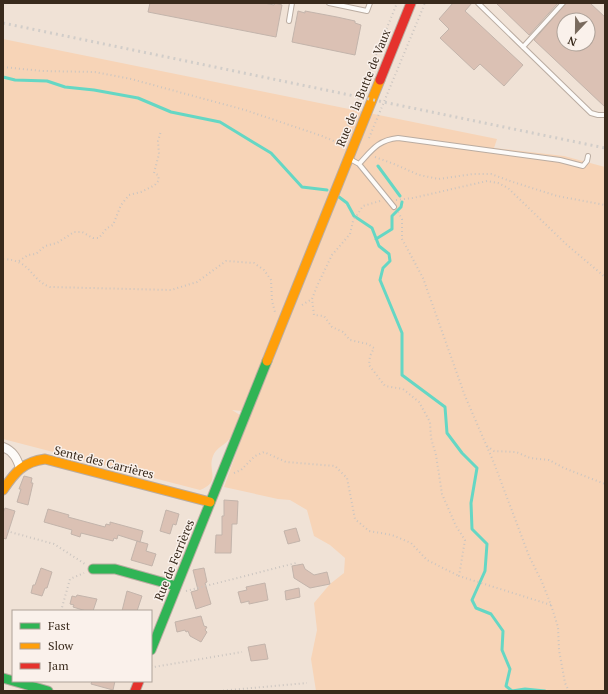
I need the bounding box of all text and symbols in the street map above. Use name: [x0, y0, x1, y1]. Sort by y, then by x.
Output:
north arrow: [556, 12, 596, 52]
street label: Rue de la Butte de Vaux: [333, 26, 394, 149]
text: N: [565, 33, 579, 49]
street label: Sente des Carrières: [53, 442, 155, 482]
street label: Rue de Ferrières: [151, 517, 197, 603]
legend: [12, 610, 152, 682]
text: Fast: [48, 618, 71, 633]
text: Slow: [48, 638, 74, 653]
text: Jam: [48, 658, 69, 673]

